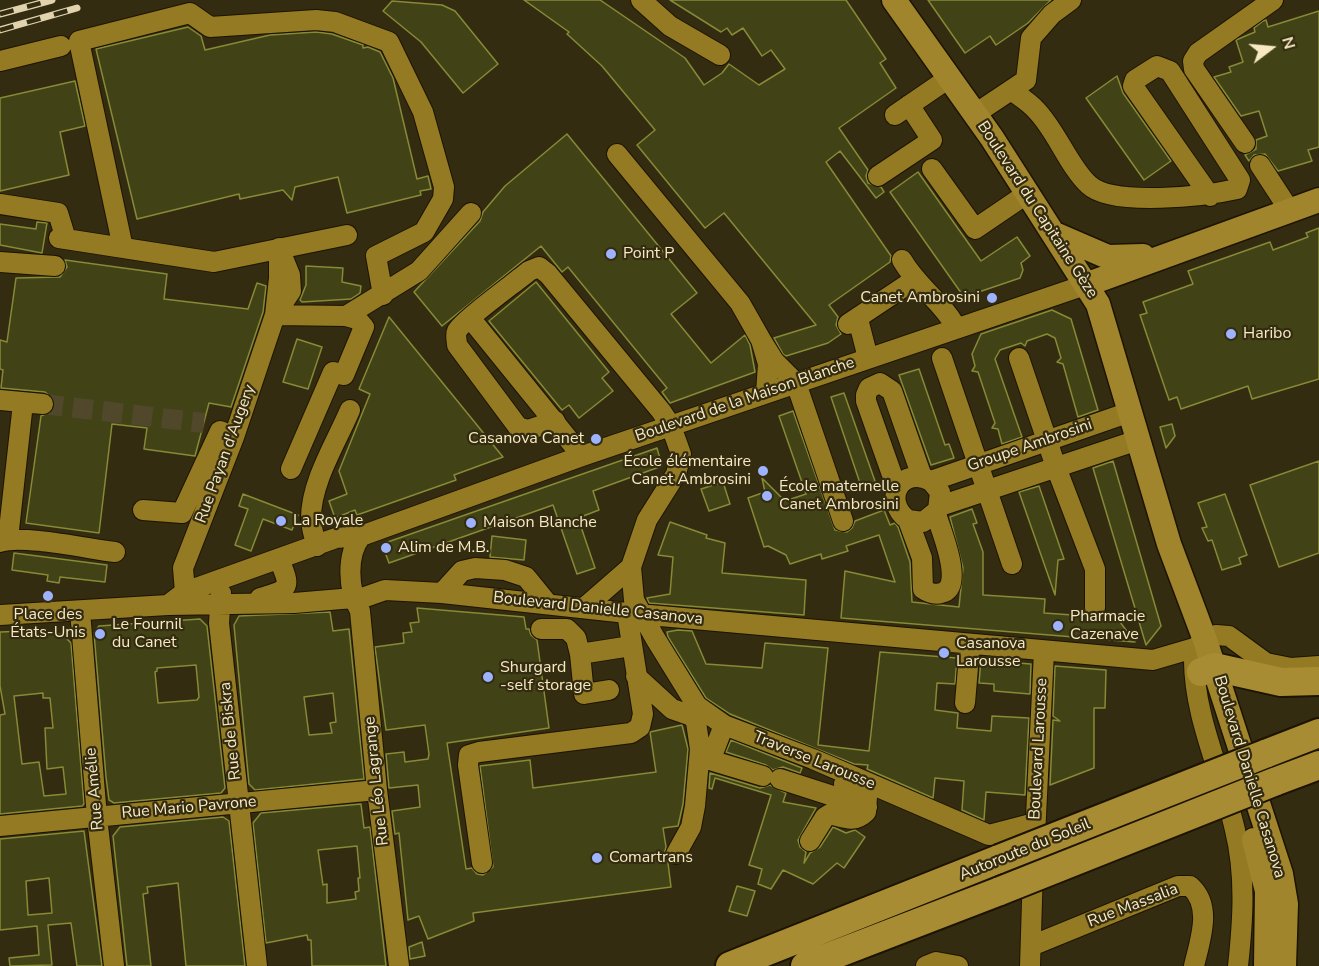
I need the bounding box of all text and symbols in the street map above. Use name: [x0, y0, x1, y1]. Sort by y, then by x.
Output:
north arrow: [1241, 18, 1301, 78]
text: N: [1276, 34, 1301, 52]
street label: Boulevard du Capitaine Gèze: [973, 118, 1101, 302]
place label: Point P: [623, 244, 674, 264]
marker: Point P: [604, 247, 618, 261]
place label: Canet Ambrosini: [860, 288, 980, 308]
marker: Canet Ambrosini: [985, 291, 999, 305]
place label: Haribo: [1243, 324, 1291, 344]
marker: Haribo: [1224, 327, 1238, 341]
street label: Boulevard de la Maison Blanche: [633, 353, 857, 447]
street label: Rue Payan d'Augery: [192, 382, 260, 526]
street label: Groupe Ambrosini: [965, 416, 1095, 476]
place label: Casanova Canet: [468, 429, 584, 449]
marker: Casanova Canet: [589, 432, 603, 446]
place label: École élémentaire Canet Ambrosini: [623, 452, 751, 490]
marker: École élémentaire Canet Ambrosini: [756, 464, 770, 478]
place label: École maternelle Canet Ambrosini: [779, 477, 899, 515]
marker: École maternelle Canet Ambrosini: [760, 489, 774, 503]
place label: La Royale: [293, 511, 363, 531]
place label: Maison Blanche: [483, 513, 597, 533]
marker: La Royale: [274, 514, 288, 528]
marker: Maison Blanche: [464, 516, 478, 530]
place label: Alim de M.B.: [398, 538, 490, 558]
marker: Alim de M.B.: [379, 541, 393, 555]
street label: Boulevard Danielle Casanova: [492, 588, 704, 630]
marker: Place des États-Unis: [41, 589, 55, 603]
place label: Place des États-Unis: [10, 605, 86, 643]
place label: Pharmacie Cazenave: [1070, 607, 1145, 645]
place label: Le Fournil du Canet: [112, 615, 183, 653]
marker: Pharmacie Cazenave: [1051, 619, 1065, 633]
marker: Le Fournil du Canet: [93, 627, 107, 641]
place label: Casanova Larousse: [956, 634, 1026, 672]
marker: Casanova Larousse: [937, 646, 951, 660]
place label: Shurgard -self storage: [500, 658, 591, 696]
marker: Shurgard -self storage: [481, 670, 495, 684]
street label: Boulevard Danielle Casanova: [1209, 673, 1289, 881]
street label: Boulevard Larousse: [1026, 678, 1052, 820]
street label: Rue de Biskra: [216, 681, 246, 781]
street label: Rue Léo Lagrange: [361, 715, 393, 847]
street label: Traverse Larousse: [750, 728, 878, 794]
street label: Rue Amélie: [82, 747, 108, 831]
street label: Rue Mario Pavrone: [121, 793, 257, 823]
street label: Autoroute du Soleil: [957, 815, 1093, 885]
place label: Comartrans: [609, 848, 693, 868]
marker: Comartrans: [590, 851, 604, 865]
street label: Rue Massalia: [1085, 880, 1181, 932]

